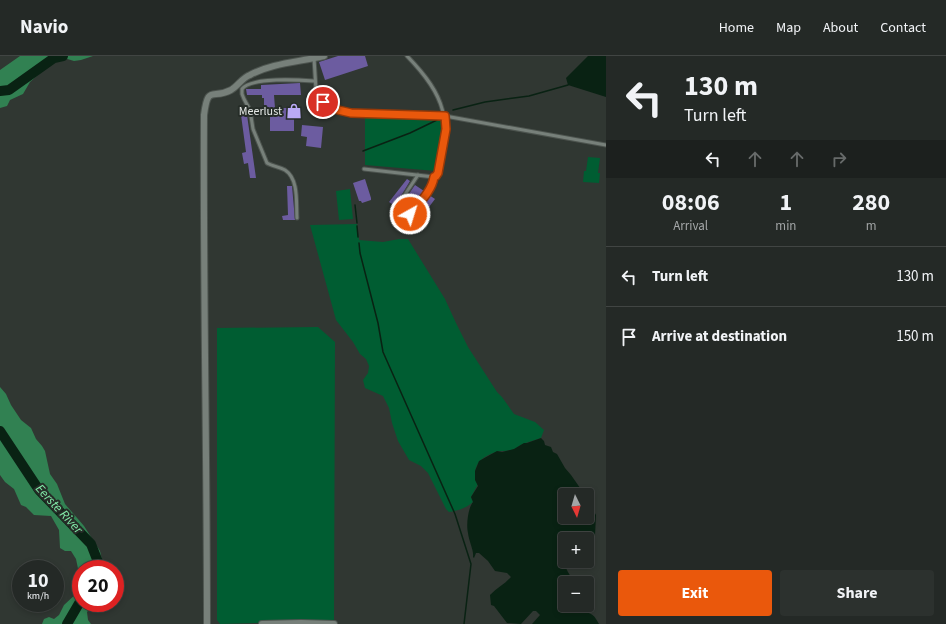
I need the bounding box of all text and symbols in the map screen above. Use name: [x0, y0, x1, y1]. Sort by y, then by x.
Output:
text: Navio: [20, 14, 68, 41]
text: Home: [719, 18, 754, 38]
text: Map: [776, 18, 801, 38]
text: About: [823, 18, 858, 38]
text: Contact: [880, 18, 926, 38]
text: 130 m: [684, 66, 758, 106]
icon: left: [618, 72, 670, 124]
pin: [306, 85, 340, 119]
icon: arrive: [312, 91, 334, 113]
shop icon: Meerlust: [285, 102, 303, 120]
place label: Meerlust: [239, 103, 282, 120]
text: Turn left: [684, 103, 746, 128]
icon: left: [702, 148, 724, 170]
icon: ahead: [744, 148, 766, 170]
icon: ahead: [786, 148, 808, 170]
icon: right: [828, 148, 850, 170]
text: 08:06: [662, 185, 720, 220]
text: 1: [780, 185, 792, 220]
text: 280: [852, 185, 890, 220]
position arrow: [389, 193, 431, 235]
text: Arrival: [673, 217, 708, 235]
text: min: [775, 217, 796, 235]
text: m: [866, 217, 877, 235]
icon: left: [618, 266, 640, 288]
text: Turn left: [652, 266, 708, 287]
text: 130 m: [896, 266, 934, 287]
icon: arrive: [618, 326, 640, 348]
text: Arrive at destination: [652, 326, 787, 347]
text: 150 m: [896, 326, 934, 347]
water label: Eerste River: [31, 480, 87, 538]
north arrow: [558, 488, 594, 524]
map controls: [558, 488, 594, 612]
button: +: [558, 532, 594, 568]
speed limit sign: 20: [72, 560, 124, 612]
text: 10: [27, 567, 49, 595]
button: Exit: [618, 570, 772, 616]
button: Share: [780, 570, 934, 616]
button: −: [558, 576, 594, 612]
text: km/h: [27, 589, 49, 603]

